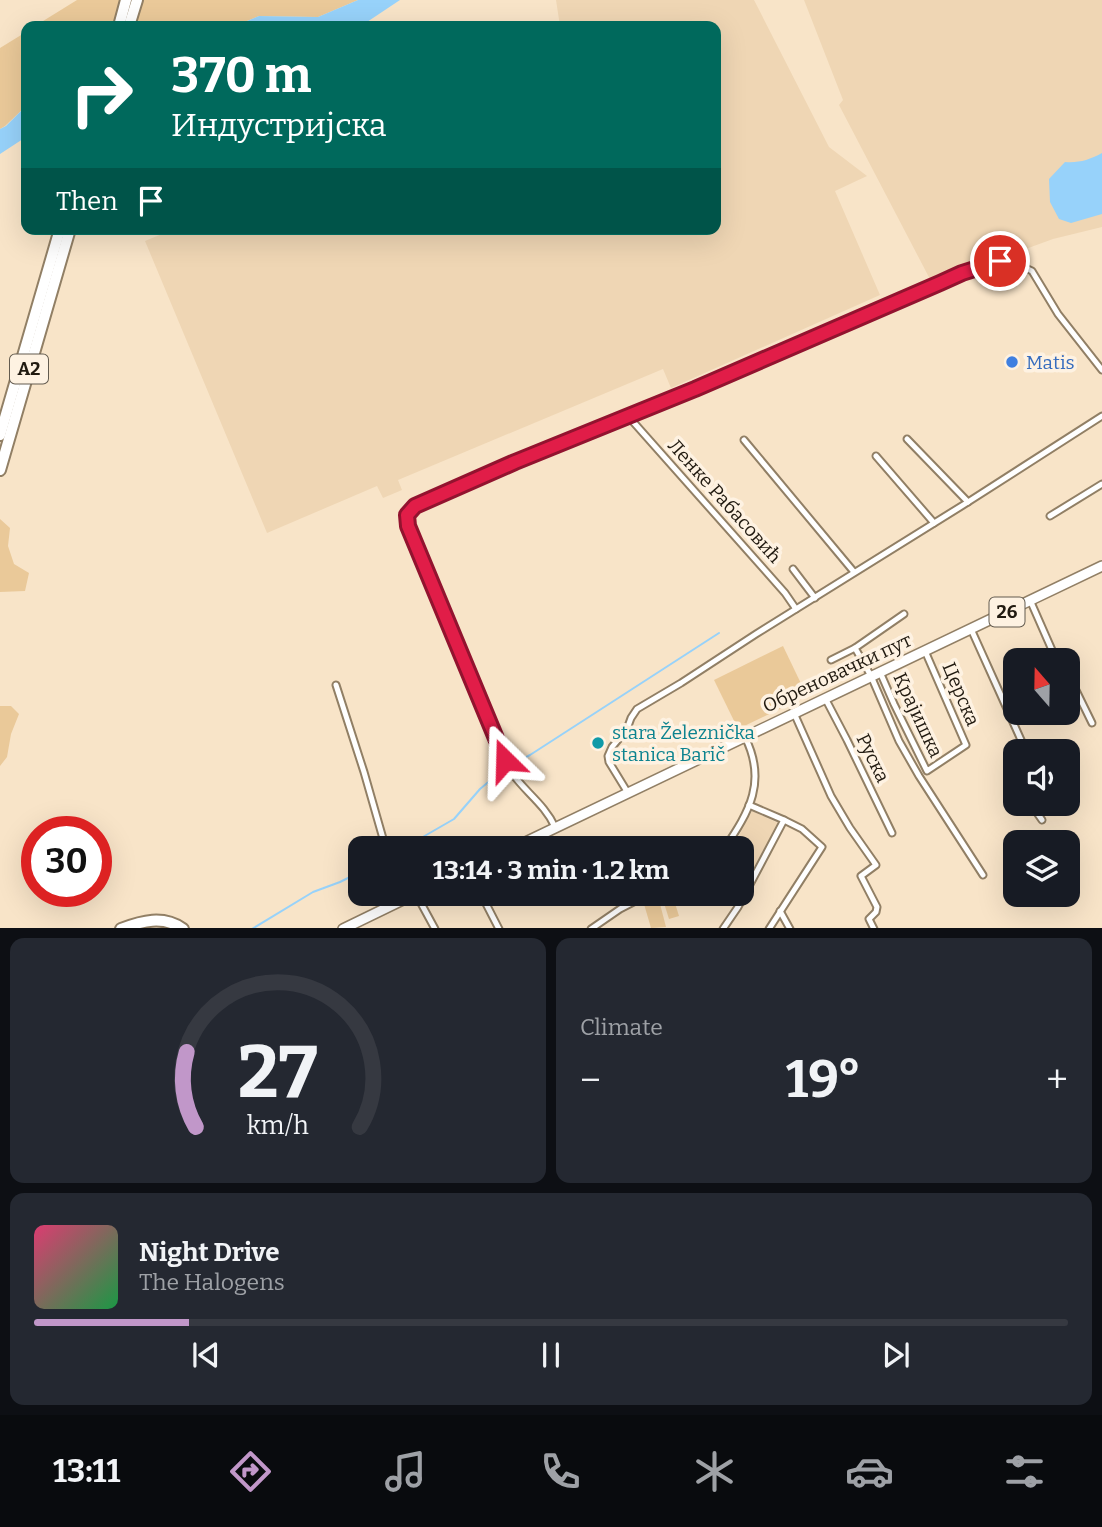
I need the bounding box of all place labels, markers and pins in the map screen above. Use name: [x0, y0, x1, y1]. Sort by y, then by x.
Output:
pin: [970, 231, 1030, 291]
place label: Matis: [1026, 351, 1075, 374]
marker: Matis: [1004, 354, 1020, 370]
place label: stara Železnička stanica Barič: [612, 721, 755, 766]
marker: stara Železnička stanica Barič: [590, 735, 606, 751]

